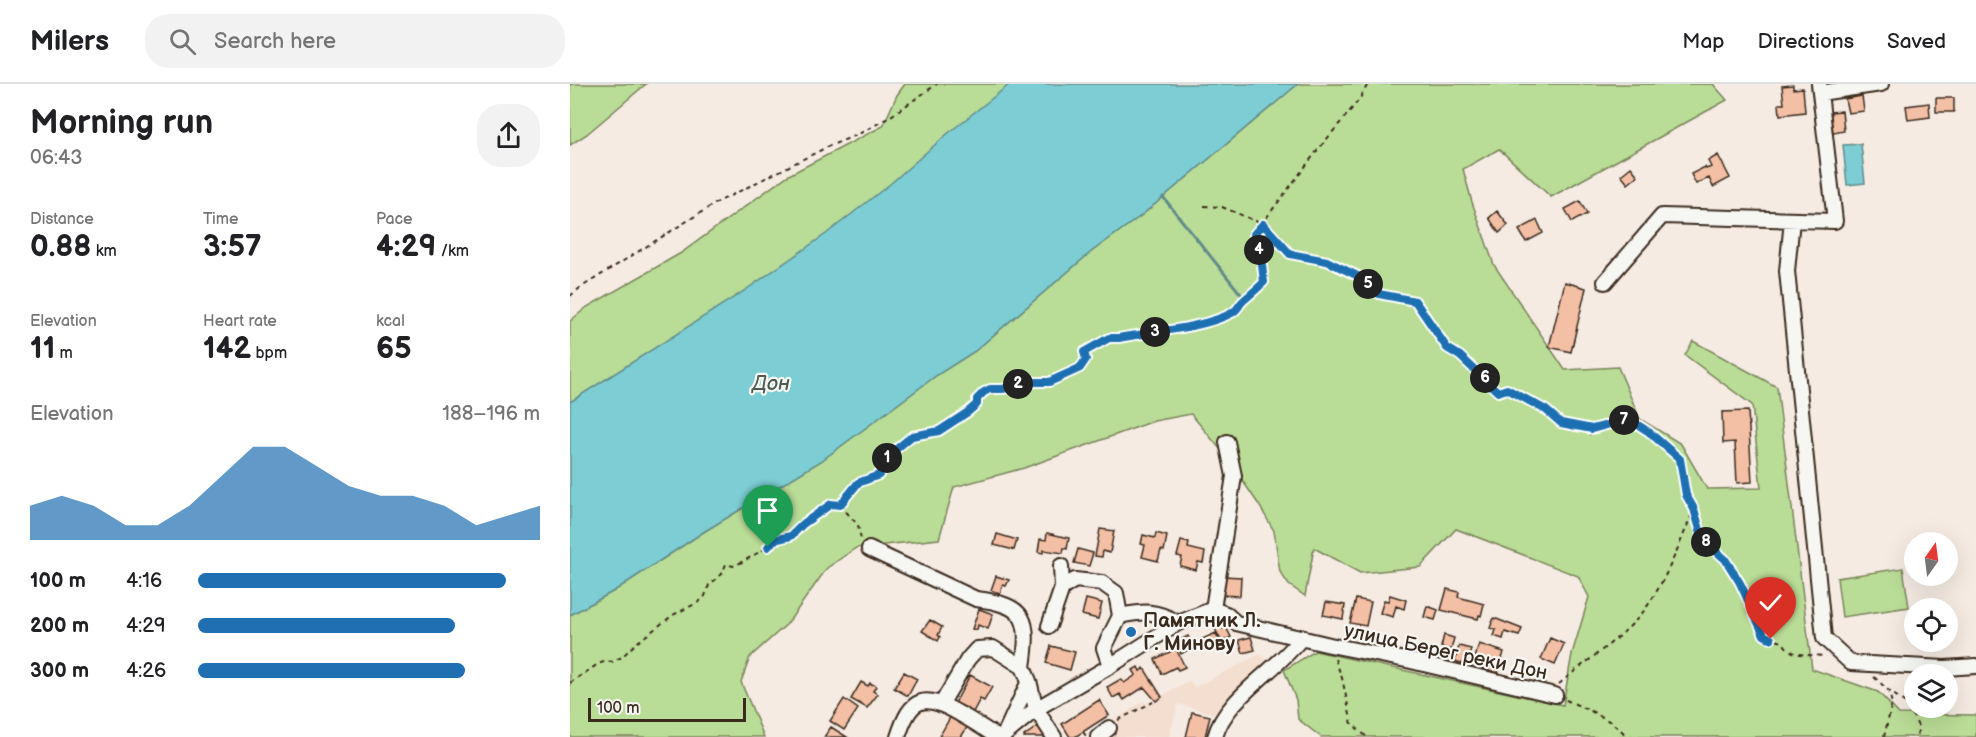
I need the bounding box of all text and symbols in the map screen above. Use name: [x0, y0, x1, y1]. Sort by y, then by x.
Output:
search box: [145, 14, 565, 68]
text: Milers: [30, 25, 109, 58]
icon: search: [166, 25, 199, 58]
text: Search here: [214, 28, 336, 55]
text: Map: [1682, 29, 1725, 54]
text: Directions: [1758, 29, 1854, 54]
text: Saved: [1887, 29, 1946, 54]
text: Morning run: [30, 103, 213, 143]
button: share: [477, 104, 540, 167]
text: 06:43: [30, 146, 83, 170]
text: Distance: [30, 210, 94, 229]
text: Time: [203, 210, 238, 229]
text: Pace: [376, 210, 412, 229]
text: 0.88: [30, 229, 91, 265]
text: 3:57: [203, 229, 262, 265]
text: 4:29: [376, 229, 436, 265]
pin: 4: [1244, 235, 1274, 265]
text: 4: [1254, 240, 1264, 259]
text: km: [91, 242, 117, 261]
text: /km: [436, 242, 469, 261]
pin: 5: [1353, 269, 1383, 299]
text: 5: [1363, 274, 1373, 293]
text: Elevation: [30, 312, 97, 331]
text: Heart rate: [203, 312, 277, 331]
text: kcal: [376, 312, 405, 331]
pin: 3: [1140, 317, 1170, 347]
text: 3: [1150, 322, 1160, 341]
text: 11: [30, 331, 55, 367]
text: 142: [203, 331, 251, 367]
text: 65: [376, 331, 412, 367]
text: m: [55, 344, 73, 363]
text: bpm: [251, 344, 287, 363]
pin: 6: [1470, 363, 1500, 393]
text: 6: [1480, 368, 1490, 387]
pin: 2: [1003, 369, 1033, 399]
water label: Дон: [750, 371, 790, 396]
text: 2: [1013, 374, 1023, 393]
text: Elevation: [30, 402, 113, 426]
text: 188–196 m: [442, 402, 540, 426]
pin: 7: [1609, 405, 1639, 435]
text: 7: [1620, 410, 1628, 429]
pin: 1: [872, 443, 902, 473]
text: 1: [884, 448, 890, 467]
pin: [742, 485, 793, 547]
icon: arrive: [751, 494, 784, 527]
pin: 8: [1691, 527, 1721, 557]
text: 8: [1701, 532, 1711, 551]
north arrow: [1904, 532, 1958, 586]
map controls: [1904, 532, 1958, 718]
text: 100 m: [30, 569, 86, 593]
text: 4:16: [126, 569, 162, 593]
pin: [1745, 577, 1796, 639]
icon: check: [1754, 586, 1787, 619]
button: locate: [1904, 598, 1958, 652]
place label: Памятник Л. Г. Минову: [1143, 609, 1261, 656]
text: 200 m: [30, 614, 89, 638]
text: 4:29: [126, 614, 166, 638]
street label: улица Берег реки Дон: [1342, 619, 1549, 685]
marker: Памятник Л. Г. Минову: [1124, 625, 1138, 639]
text: 300 m: [30, 659, 89, 683]
text: 4:26: [126, 659, 166, 683]
button: layers: [1904, 664, 1958, 718]
scale bar: [588, 695, 746, 722]
text: 100 m: [597, 699, 640, 718]

